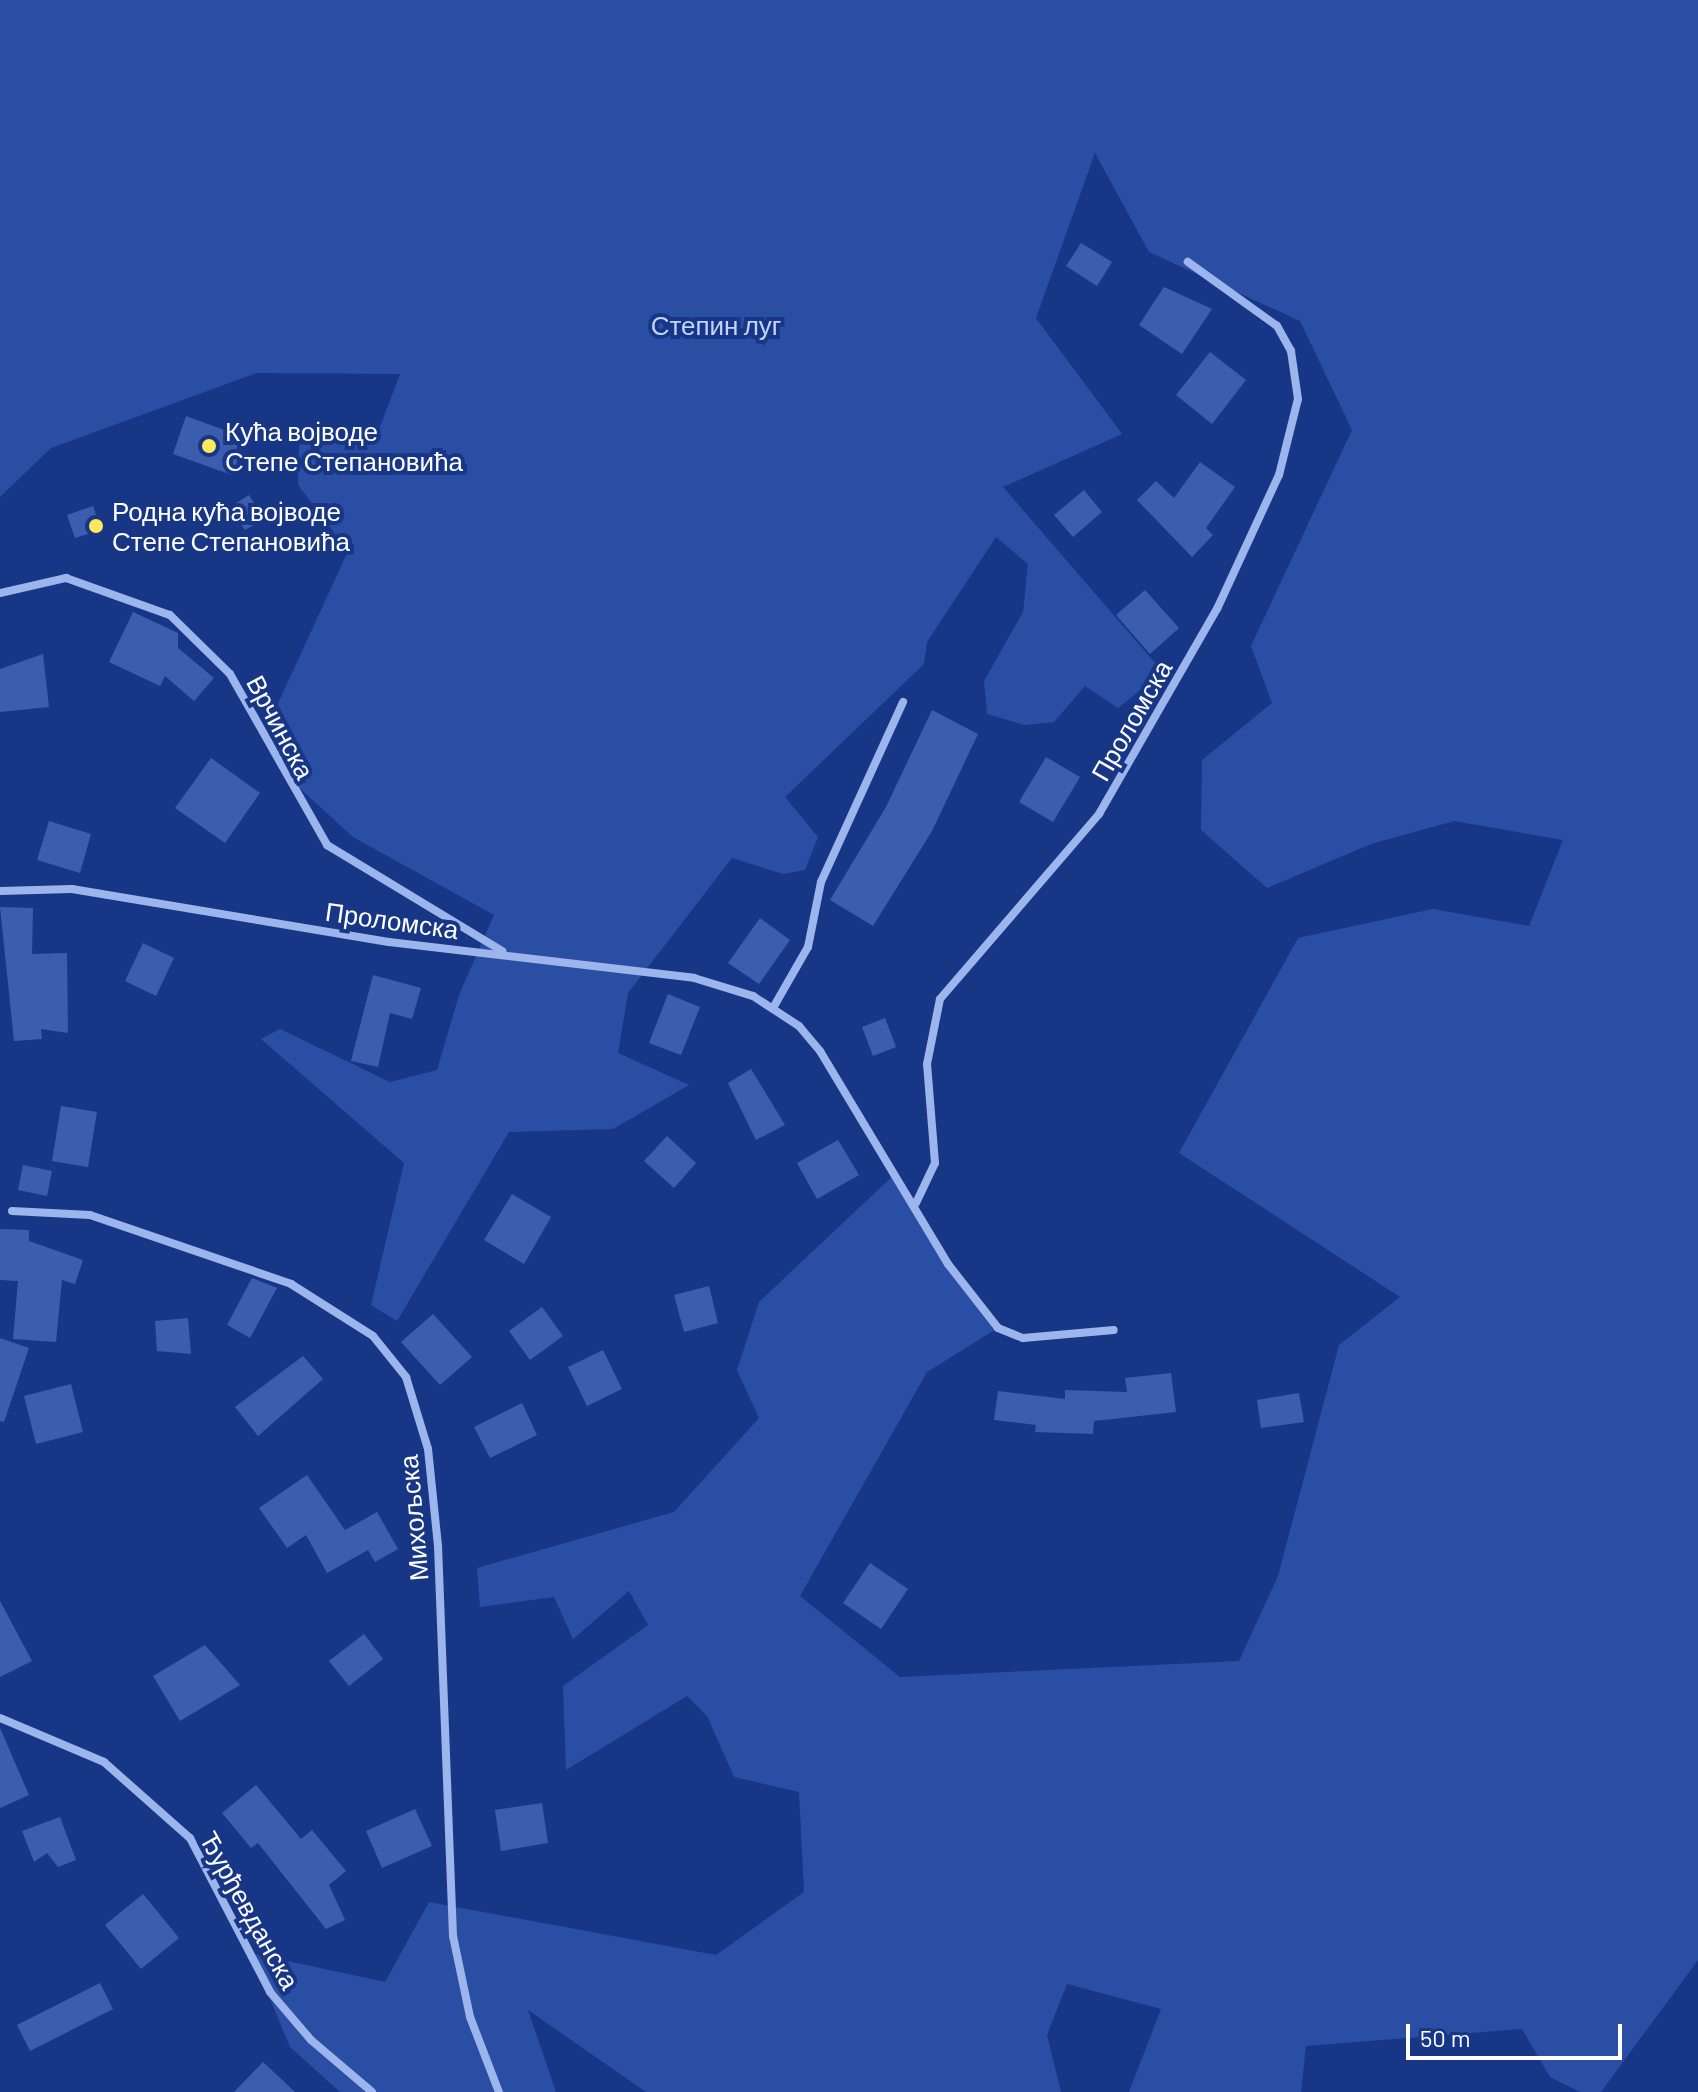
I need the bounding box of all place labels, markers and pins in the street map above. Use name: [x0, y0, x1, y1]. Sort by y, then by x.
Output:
place label: Кућа војводе Степе Степановића: [225, 415, 463, 476]
marker: Кућа војводе Степе Степановића: [200, 437, 218, 455]
place label: Родна кућа војводе Степе Степановића: [112, 495, 350, 556]
marker: Родна кућа војводе Степе Степановића: [87, 517, 105, 535]

